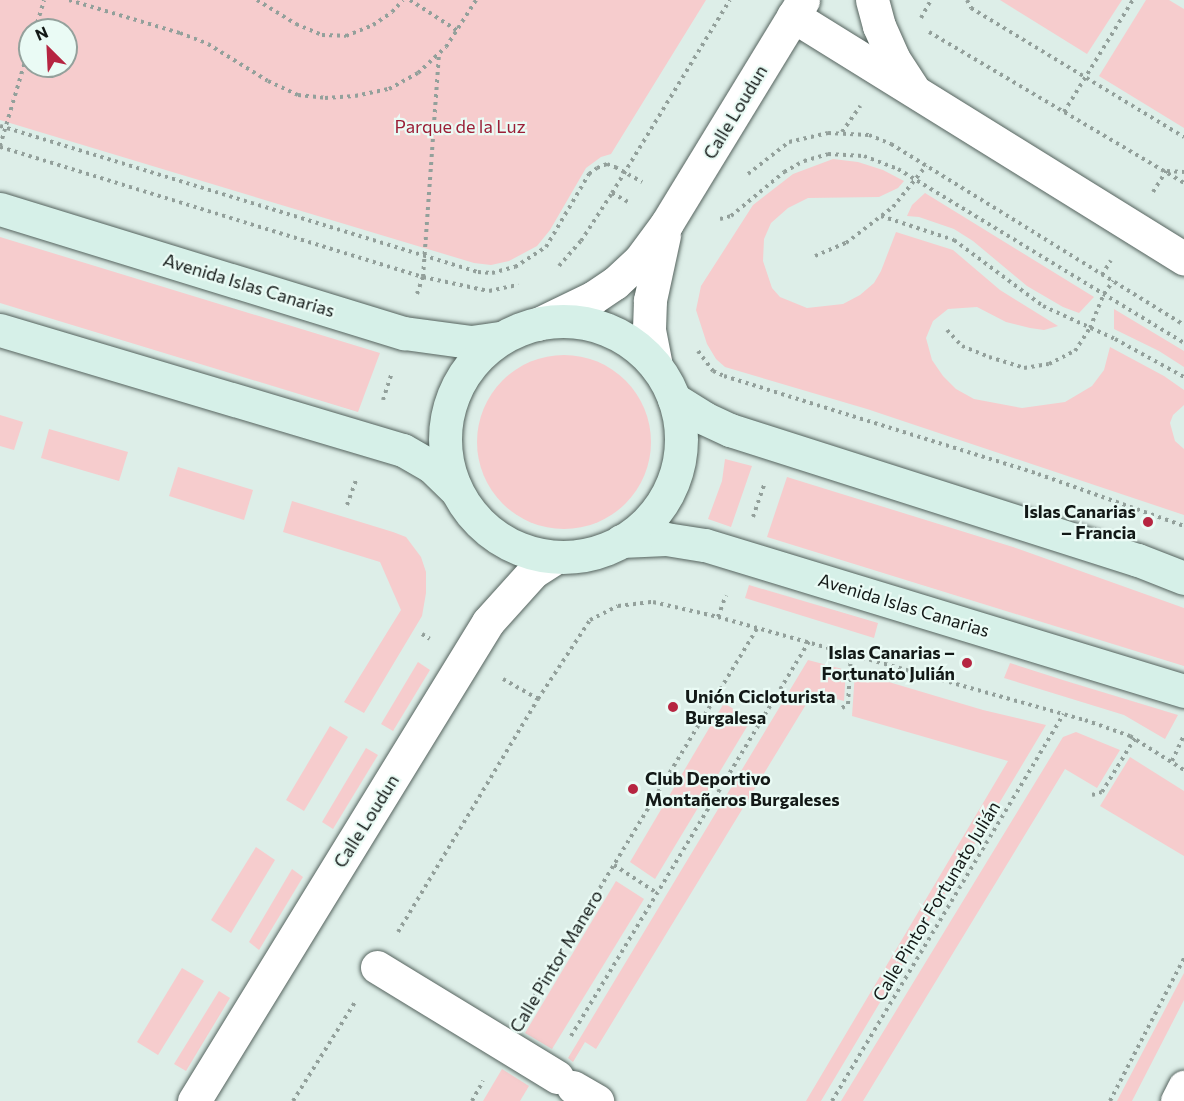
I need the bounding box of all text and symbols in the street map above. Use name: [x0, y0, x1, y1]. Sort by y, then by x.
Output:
north arrow: [18, 18, 78, 78]
text: N: [32, 22, 51, 44]
street label: Calle Loudun: [699, 61, 771, 163]
park label: Parque de la Luz: [394, 115, 526, 137]
street label: Avenida Islas Canarias: [161, 249, 337, 321]
place label: Islas Canarias – Francia: [1024, 501, 1136, 544]
marker: Islas Canarias – Francia: [1141, 515, 1155, 529]
street label: Avenida Islas Canarias: [816, 569, 992, 641]
place label: Islas Canarias – Fortunato Julián: [821, 642, 955, 684]
marker: Islas Canarias – Fortunato Julián: [960, 656, 974, 670]
place label: Unión Cicloturista Burgalesa: [685, 686, 835, 728]
marker: Unión Cicloturista Burgalesa: [666, 700, 680, 714]
place label: Club Deportivo Montañeros Burgaleses: [645, 768, 840, 810]
street label: Calle Loudun: [329, 770, 403, 872]
marker: Club Deportivo Montañeros Burgaleses: [626, 782, 640, 796]
street label: Calle Pintor Fortunato Julián: [868, 797, 1004, 1005]
street label: Calle Pintor Manero: [505, 886, 607, 1036]

